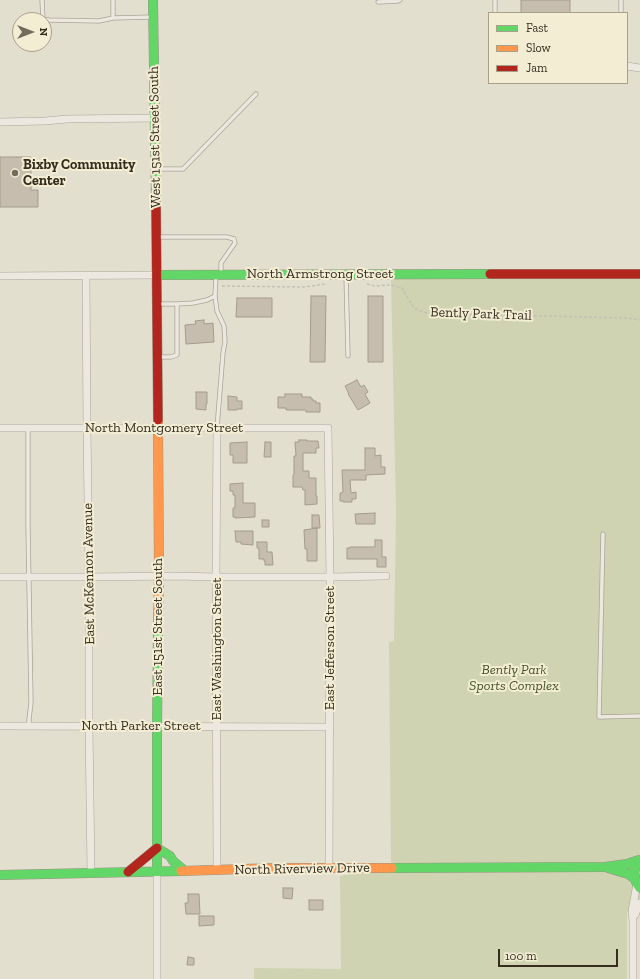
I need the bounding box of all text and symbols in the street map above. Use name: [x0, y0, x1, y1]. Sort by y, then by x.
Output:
north arrow: [12, 12, 52, 52]
legend: [488, 12, 628, 84]
text: Fast: [526, 21, 548, 35]
text: N: [37, 28, 50, 36]
text: Slow: [526, 41, 551, 55]
text: Jam: [526, 61, 547, 75]
street label: West 151st Street South: [145, 66, 165, 208]
place label: Bixby Community Center: [23, 157, 135, 190]
marker: Bixby Community Center: [10, 168, 20, 178]
street label: North Armstrong Street: [247, 266, 393, 282]
street label: Bently Park Trail: [430, 304, 532, 324]
street label: North Montgomery Street: [85, 420, 243, 436]
street label: East McKennon Avenue: [79, 503, 99, 645]
street label: East 151st Street South: [150, 558, 166, 696]
street label: East Washington Street: [209, 578, 225, 720]
street label: East Jefferson Street: [322, 586, 338, 710]
park label: Bently Park Sports Complex: [469, 662, 559, 694]
street label: North Parker Street: [81, 718, 201, 734]
street label: North Riverview Drive: [234, 859, 370, 879]
scale bar: [500, 941, 620, 967]
text: 100 m: [505, 949, 537, 963]

